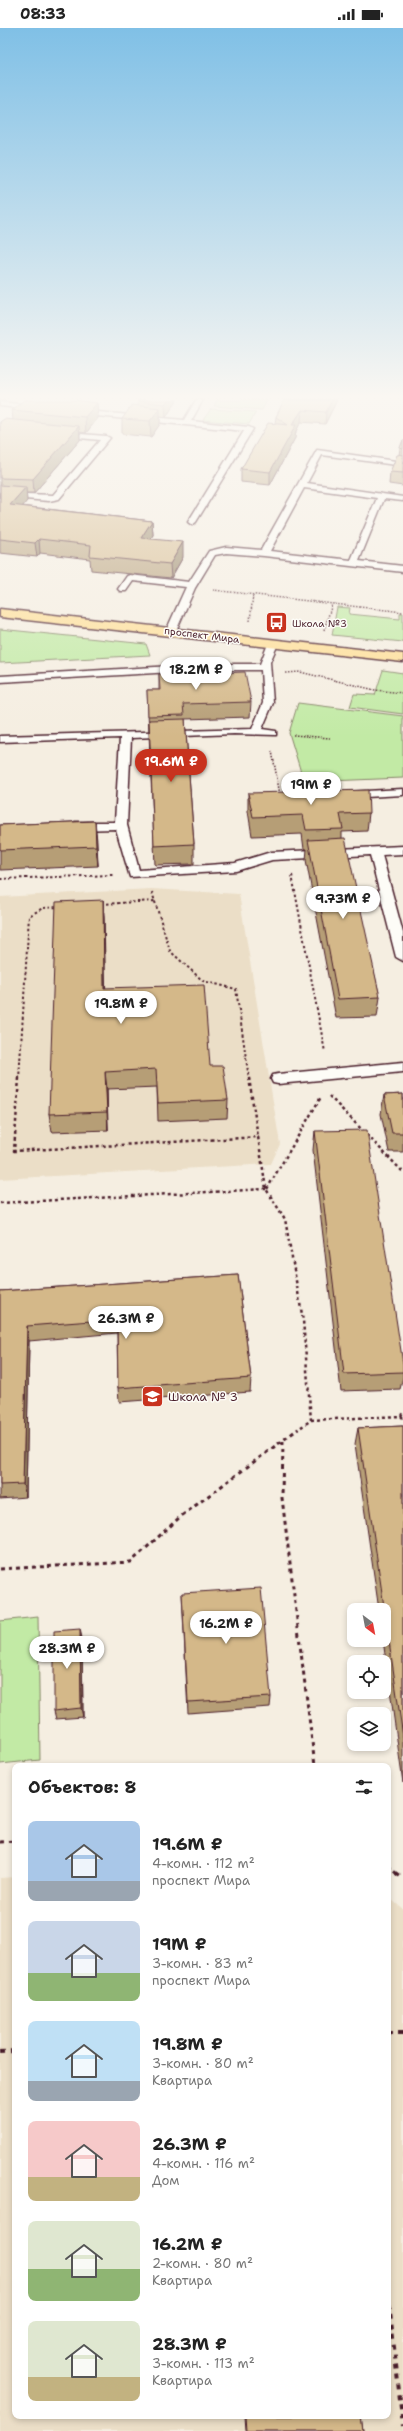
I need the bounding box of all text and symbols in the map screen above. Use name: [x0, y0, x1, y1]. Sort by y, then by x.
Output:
text: 08:33: [20, 4, 66, 24]
bus stop icon: Школа №3: [264, 610, 290, 636]
place label: Школа №3: [292, 617, 347, 630]
street label: проспект Мира: [164, 624, 241, 646]
pin: 18.2M ₽: [159, 657, 233, 691]
text: 18.2M ₽: [169, 661, 223, 678]
pin: 19.6M ₽: [134, 749, 208, 783]
text: 19.6M ₽: [144, 753, 198, 770]
pin: 19M ₽: [283, 772, 339, 806]
text: 19M ₽: [290, 776, 332, 793]
pin: 9.73M ₽: [306, 886, 380, 920]
text: 9.73M ₽: [315, 890, 371, 907]
pin: 19.8M ₽: [84, 991, 158, 1025]
text: 19.8M ₽: [94, 995, 148, 1012]
pin: 26.3M ₽: [89, 1306, 163, 1340]
text: 26.3M ₽: [97, 1310, 155, 1327]
school or university icon: Школа № 3: [139, 1384, 165, 1410]
place label: Школа № 3: [168, 1389, 238, 1405]
north arrow: [347, 1603, 391, 1647]
map controls: [347, 1603, 391, 1751]
pin: 16.2M ₽: [189, 1611, 263, 1645]
text: 16.2M ₽: [199, 1615, 253, 1632]
pin: 28.3M ₽: [30, 1636, 104, 1670]
text: 28.3M ₽: [38, 1640, 96, 1657]
button: locate: [347, 1655, 391, 1699]
button: layers: [347, 1707, 391, 1751]
text: Объектов: 8: [28, 1776, 137, 1798]
icon: filters: [353, 1776, 375, 1798]
text: 19.6M ₽: [152, 1833, 223, 1855]
icon: home: [60, 1837, 108, 1885]
text: 4-комн. · 112 m²: [152, 1855, 255, 1872]
text: проспект Мира: [152, 1872, 250, 1889]
text: 19M ₽: [152, 1933, 207, 1955]
icon: home: [60, 1937, 108, 1985]
text: 3-комн. · 83 m²: [152, 1955, 253, 1972]
text: проспект Мира: [152, 1972, 250, 1989]
text: 19.8M ₽: [152, 2033, 223, 2055]
icon: home: [60, 2037, 108, 2085]
text: 3-комн. · 80 m²: [152, 2055, 254, 2072]
text: Квартира: [152, 2072, 212, 2089]
text: 26.3M ₽: [152, 2133, 227, 2155]
icon: home: [60, 2137, 108, 2185]
text: 4-комн. · 116 m²: [152, 2155, 255, 2172]
text: Дом: [152, 2172, 180, 2189]
text: 16.2M ₽: [152, 2233, 223, 2255]
icon: home: [60, 2237, 108, 2285]
text: 2-комн. · 80 m²: [152, 2255, 253, 2272]
text: Квартира: [152, 2272, 212, 2289]
text: 28.3M ₽: [152, 2333, 227, 2355]
icon: home: [60, 2337, 108, 2385]
text: 3-комн. · 113 m²: [152, 2355, 255, 2372]
text: Квартира: [152, 2372, 212, 2389]

